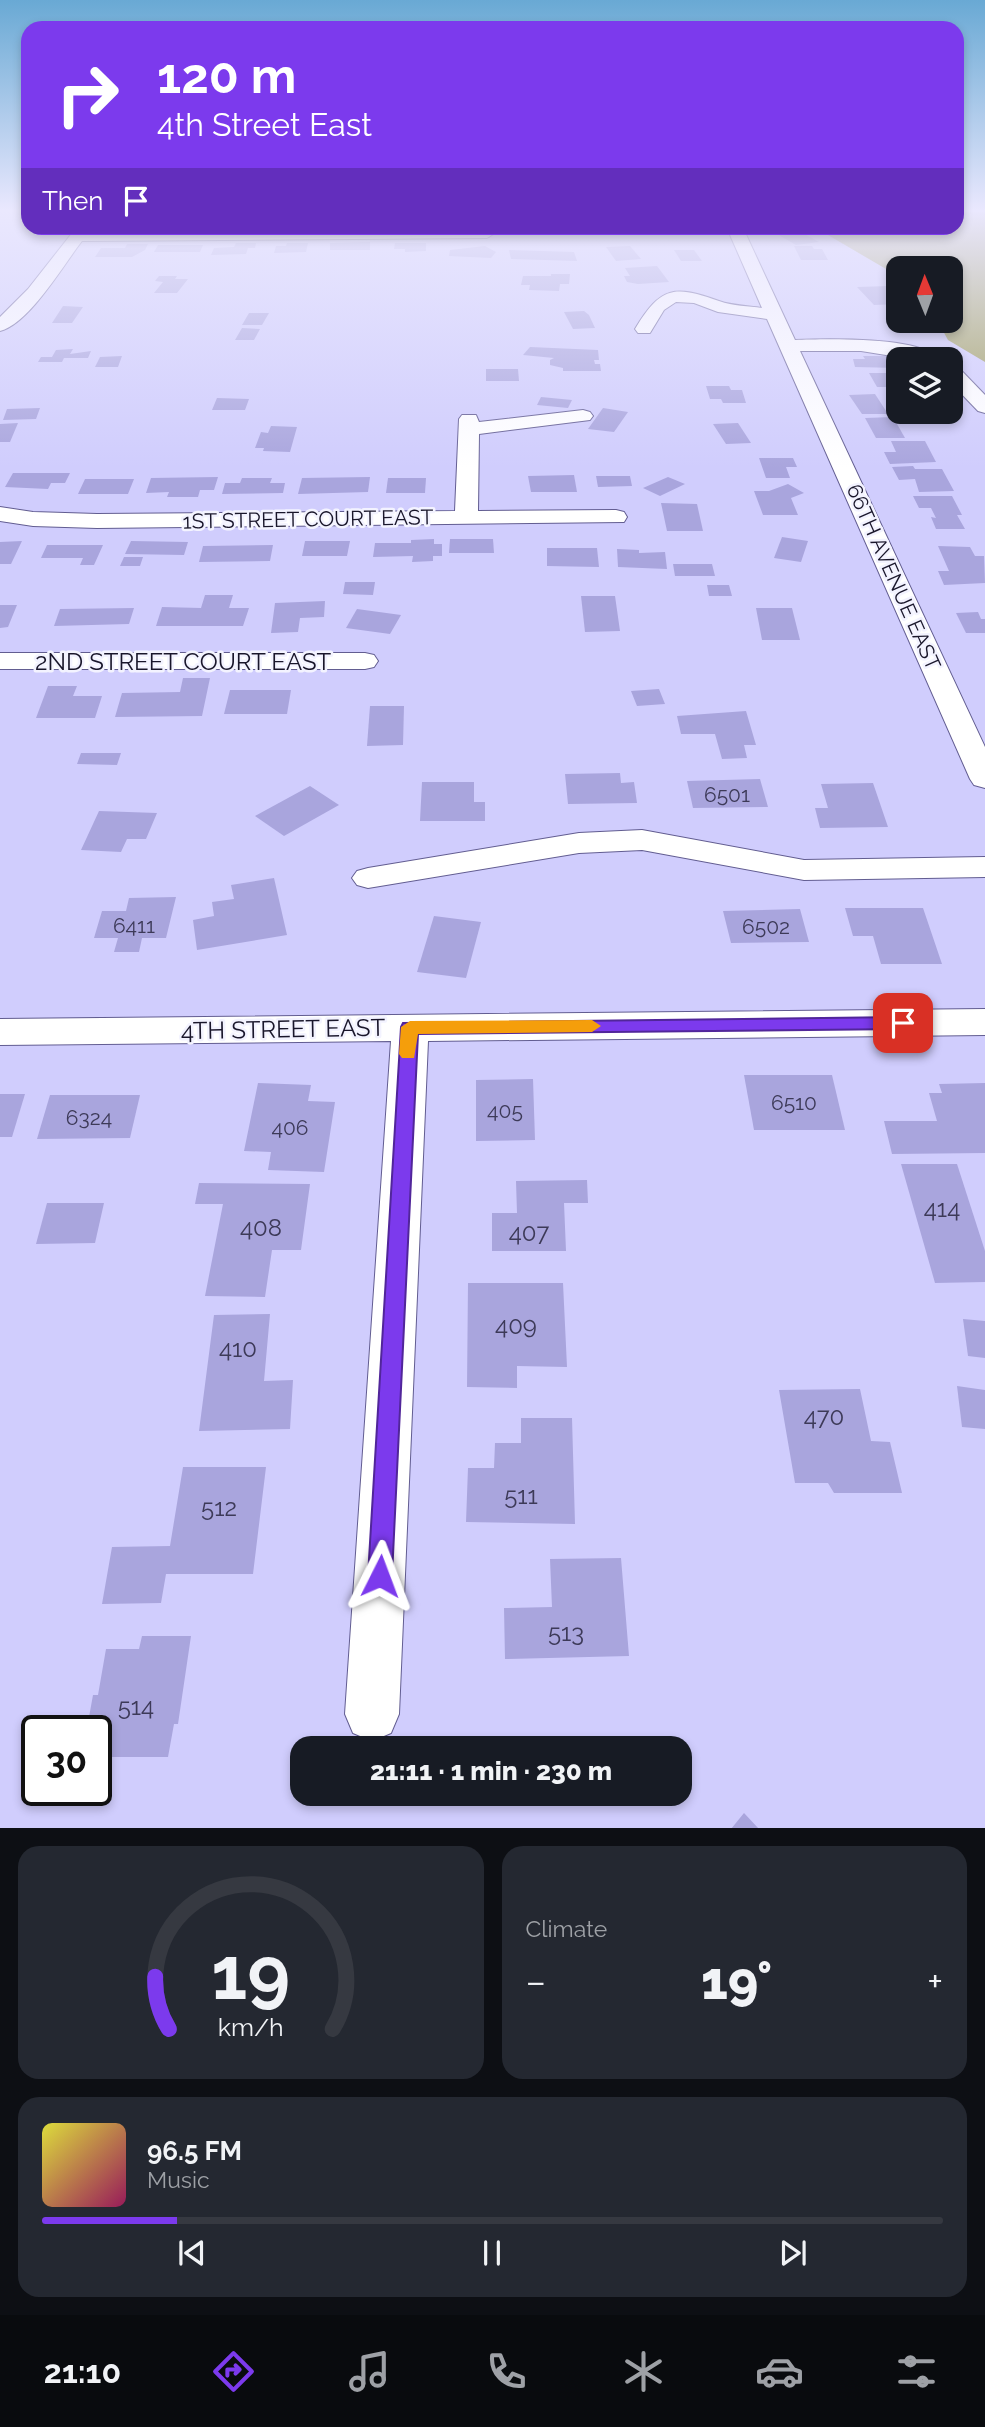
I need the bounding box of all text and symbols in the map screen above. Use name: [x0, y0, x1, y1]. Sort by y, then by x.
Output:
text: 120 m: [157, 47, 296, 104]
icon: right: [42, 49, 133, 140]
text: 4th Street East: [157, 106, 372, 143]
icon: arrive: [117, 182, 155, 220]
text: Then: [42, 186, 103, 216]
north arrow: [886, 256, 962, 332]
map controls: [886, 256, 963, 424]
button: layers: [886, 347, 963, 424]
street label: 66TH AVENUE EAST: [842, 480, 946, 674]
street label: 1ST STREET COURT EAST: [182, 504, 434, 534]
street label: 2ND STREET COURT EAST: [35, 647, 331, 676]
house number: 6501: [704, 782, 750, 807]
house number: 6411: [113, 913, 155, 938]
house number: 6502: [742, 914, 790, 939]
pin: [873, 993, 933, 1053]
icon: arrive: [884, 1004, 922, 1042]
street label: 4TH STREET EAST: [181, 1013, 386, 1045]
house number: 6510: [771, 1090, 817, 1115]
house number: 405: [487, 1098, 523, 1123]
house number: 6324: [66, 1105, 112, 1130]
house number: 406: [272, 1115, 308, 1140]
house number: 414: [924, 1194, 960, 1223]
house number: 408: [240, 1213, 282, 1242]
house number: 407: [509, 1218, 549, 1247]
house number: 409: [495, 1311, 537, 1340]
house number: 410: [219, 1334, 257, 1363]
house number: 470: [804, 1402, 844, 1431]
house number: 511: [504, 1481, 538, 1510]
house number: 512: [201, 1493, 237, 1522]
position arrow: [343, 1539, 417, 1613]
house number: 513: [548, 1618, 584, 1647]
house number: 514: [118, 1692, 154, 1721]
speed limit sign: 30: [21, 1715, 112, 1806]
text: 21:11 · 1 min · 230 m: [370, 1756, 612, 1786]
text: Climate: [526, 1915, 607, 1942]
text: 19: [211, 1931, 290, 2016]
text: 19°: [701, 1950, 772, 2011]
text: −: [526, 1959, 546, 2004]
text: +: [927, 1959, 943, 2004]
text: km/h: [218, 2011, 284, 2041]
text: 96.5 FM: [147, 2136, 242, 2166]
text: Music: [147, 2166, 210, 2193]
icon: previous: [173, 2234, 211, 2272]
icon: pause: [473, 2234, 511, 2272]
icon: next: [774, 2234, 812, 2272]
icon: directions: [209, 2347, 258, 2396]
icon: music: [345, 2347, 394, 2396]
icon: phone: [482, 2347, 531, 2396]
icon: climate: [619, 2347, 668, 2396]
icon: car: [755, 2347, 804, 2396]
icon: filters: [892, 2347, 941, 2396]
text: 21:10: [44, 2353, 121, 2390]

